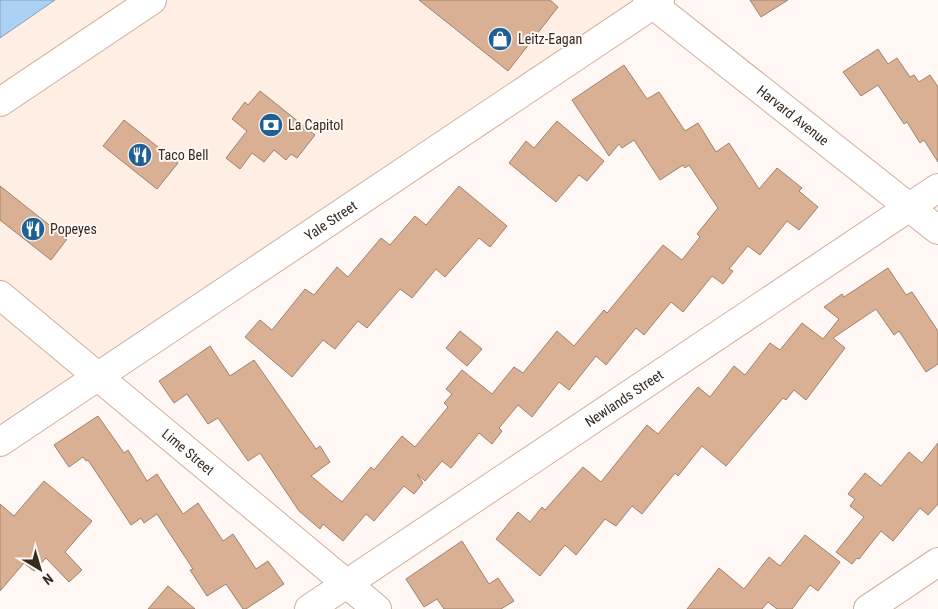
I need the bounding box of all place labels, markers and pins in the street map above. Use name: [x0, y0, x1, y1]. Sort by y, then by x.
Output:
shop icon: Leitz-Eagan: [487, 26, 513, 52]
place label: Leitz-Eagan: [518, 31, 582, 47]
bank icon: La Capitol: [258, 112, 284, 138]
place label: La Capitol: [288, 117, 344, 133]
restaurant icon: Taco Bell: [127, 142, 153, 168]
place label: Taco Bell: [158, 147, 209, 163]
restaurant icon: Popeyes: [20, 216, 46, 242]
place label: Popeyes: [50, 221, 97, 237]

